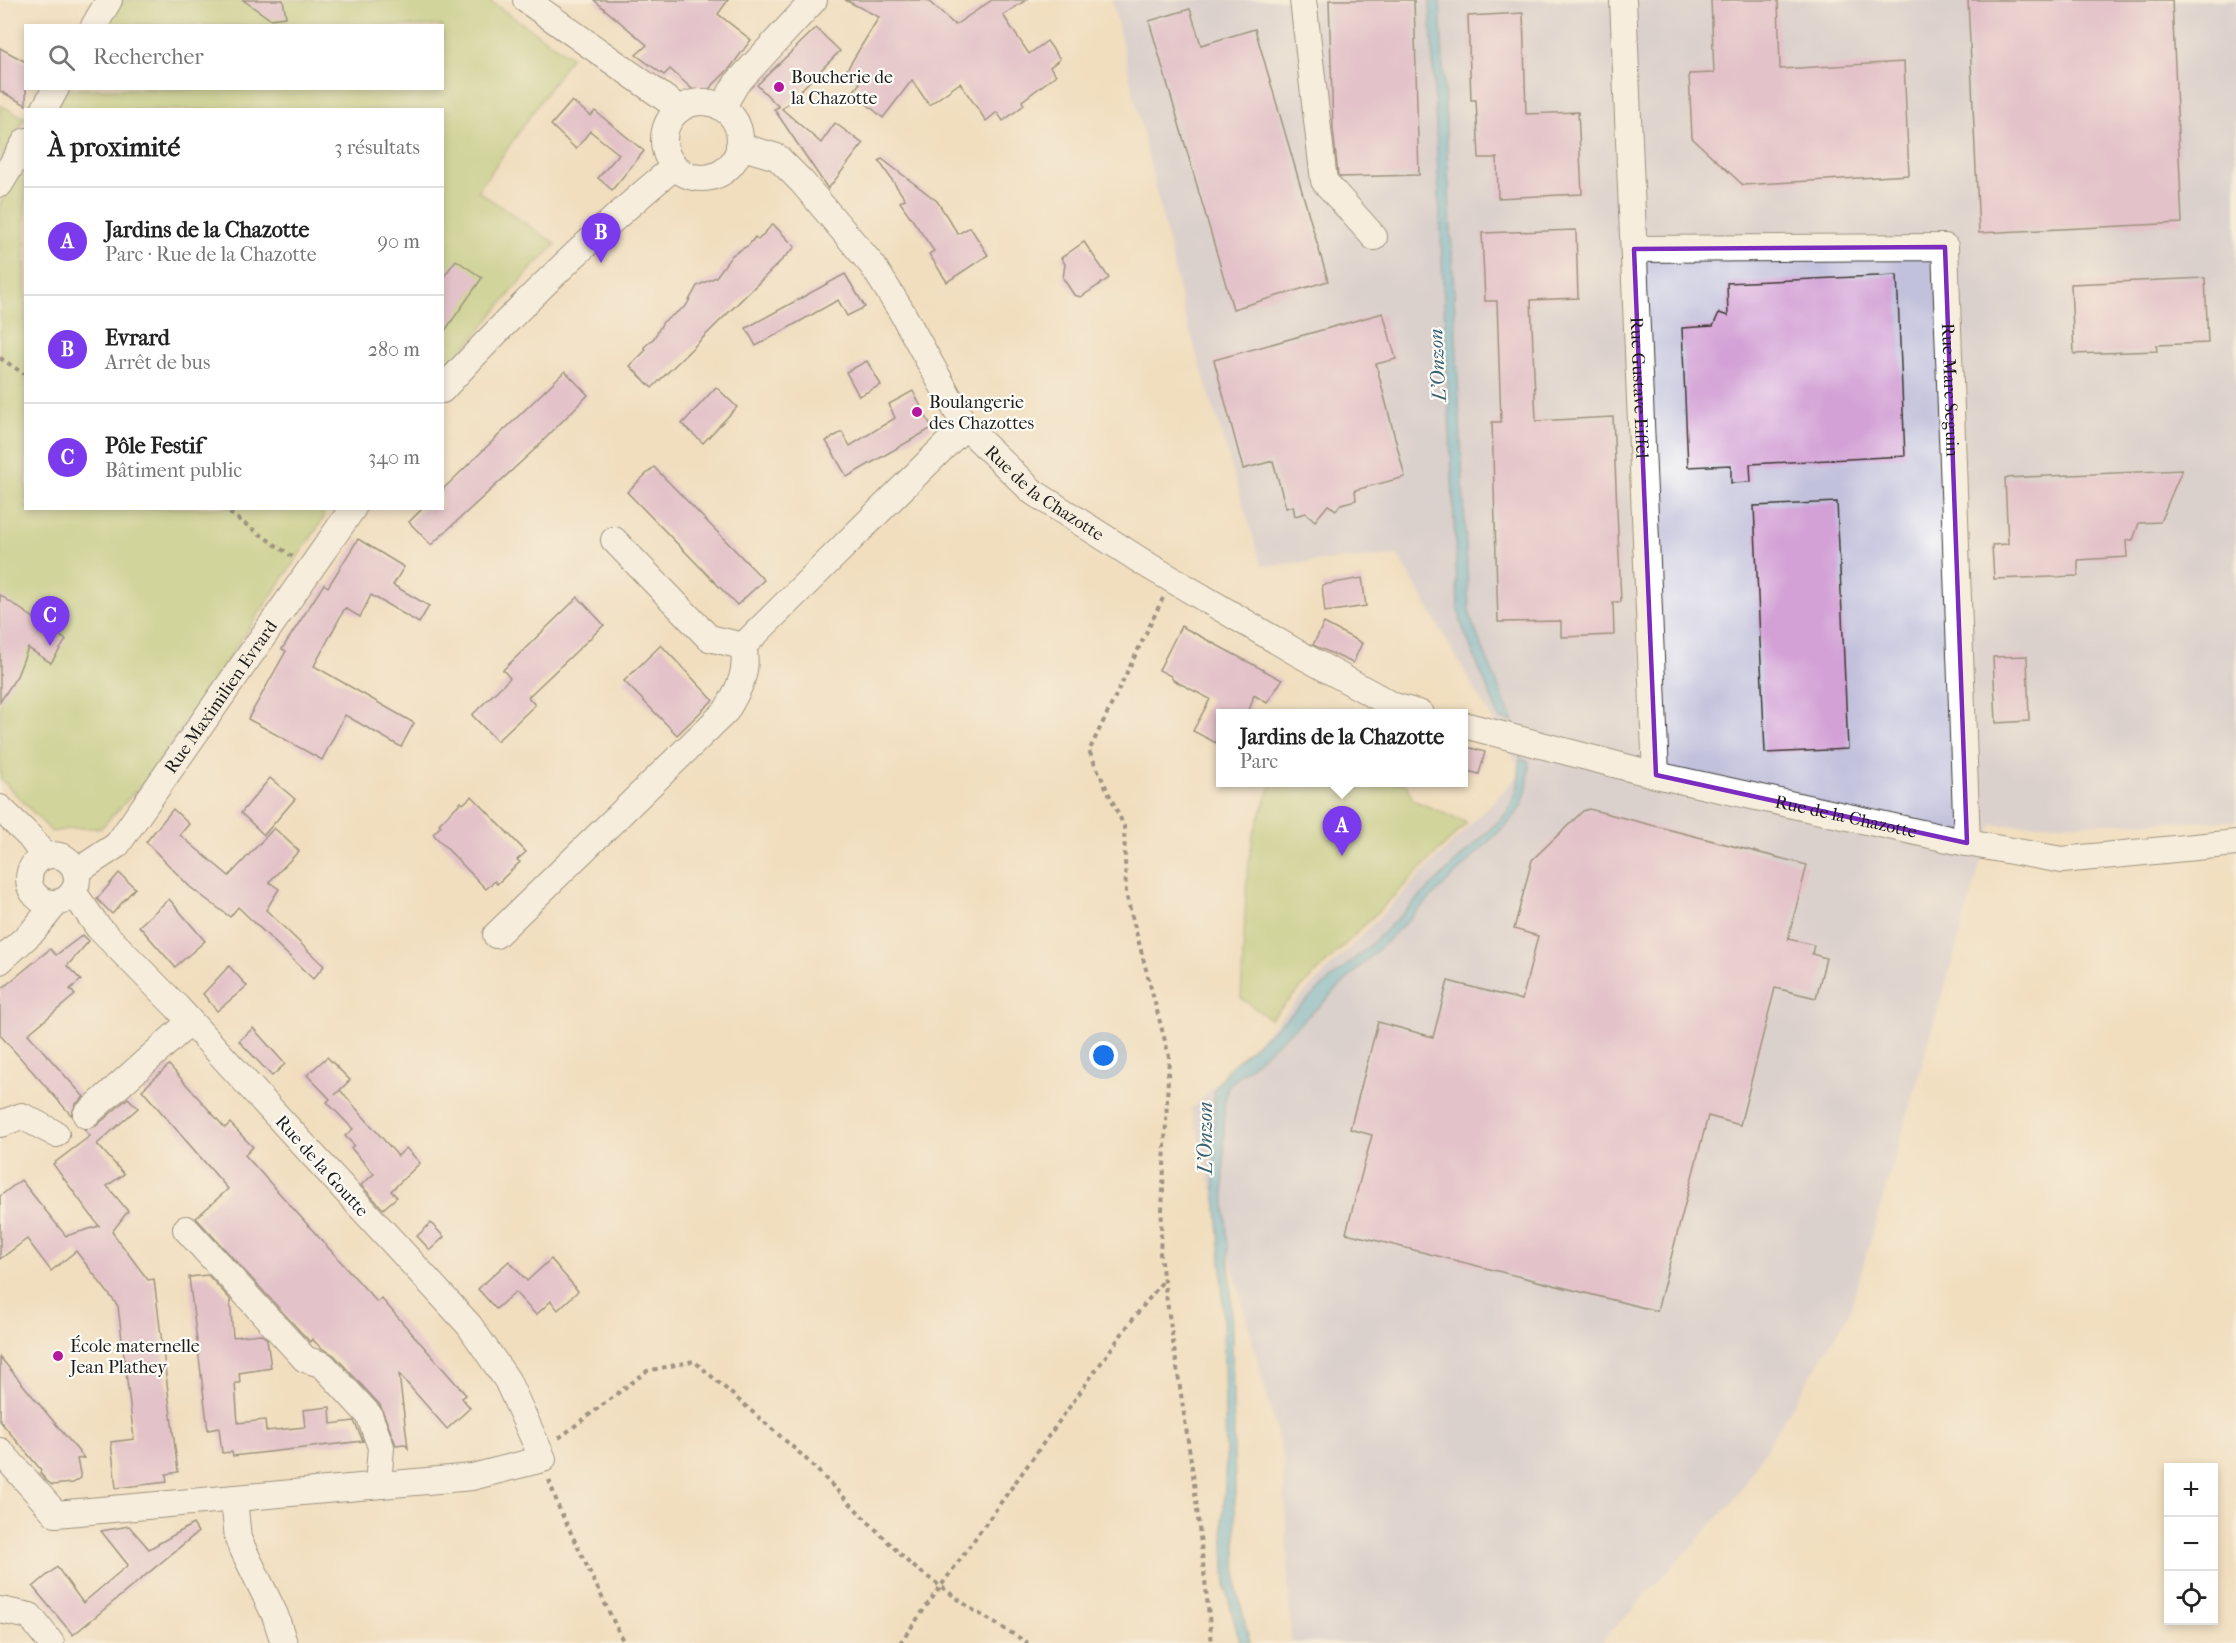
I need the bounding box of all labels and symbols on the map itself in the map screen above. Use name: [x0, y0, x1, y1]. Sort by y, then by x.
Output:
place label: Boucherie de la Chazotte: [790, 67, 893, 109]
marker: Boucherie de la Chazotte: [772, 80, 786, 94]
pin: B: [582, 214, 620, 263]
street label: Rue Gustave Eiffel: [1625, 316, 1653, 459]
street label: Rue Marc Seguin: [1937, 323, 1963, 458]
water label: L'Onzon: [1424, 328, 1451, 404]
place label: Boulangerie des Chazottes: [929, 392, 1035, 434]
marker: Boulangerie des Chazottes: [910, 405, 924, 419]
street label: Rue de la Chazotte: [980, 441, 1108, 545]
pin: C: [31, 596, 70, 646]
street label: Rue Maximilien Evrard: [160, 616, 282, 778]
street label: Rue de la Chazotte: [1773, 791, 1919, 843]
pin: A: [1322, 806, 1362, 856]
your location: [1089, 1041, 1118, 1070]
water label: L'Onzon: [1194, 1102, 1217, 1176]
street label: Rue de la Goutte: [271, 1111, 373, 1221]
place label: École maternelle Jean Plathey: [68, 1335, 200, 1378]
marker: École maternelle Jean Plathey: [51, 1349, 65, 1363]

